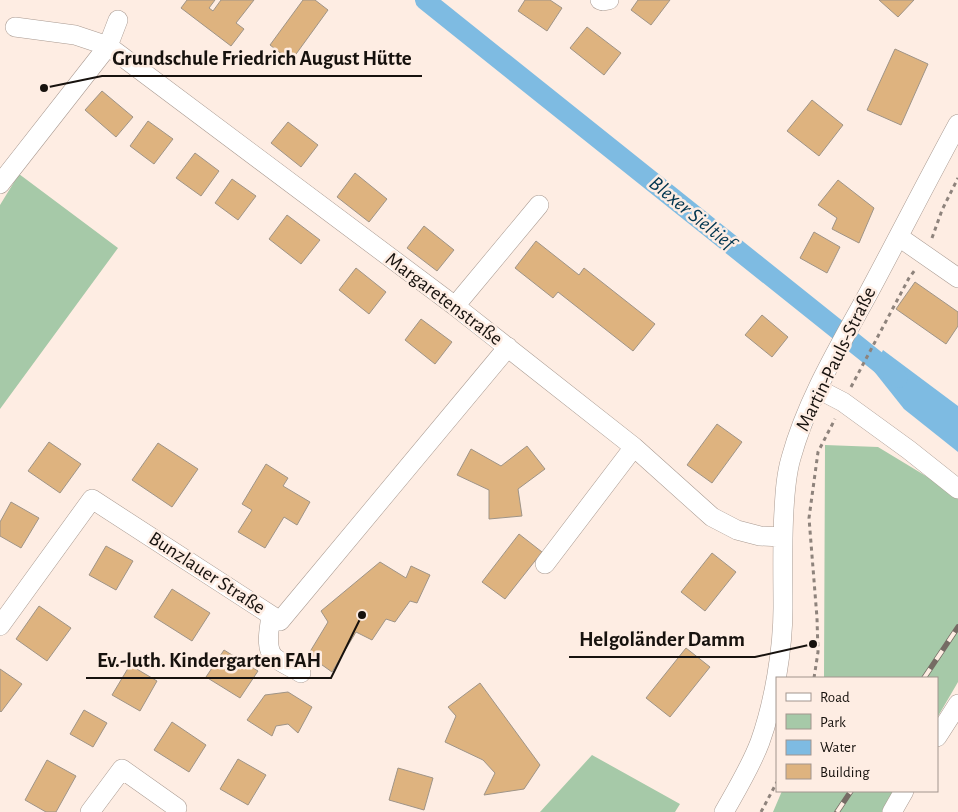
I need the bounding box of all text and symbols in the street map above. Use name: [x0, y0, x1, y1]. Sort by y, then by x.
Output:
callout: Grundschule Friedrich August Hütte: [102, 40, 422, 76]
text: Grundschule Friedrich August Hütte: [112, 48, 412, 69]
water label: Blexer Sieltief: [645, 172, 741, 256]
street label: Margaretenstraße: [382, 249, 506, 349]
street label: Martin-Pauls-Straße: [792, 284, 880, 434]
street label: Bunzlauer Straße: [145, 528, 269, 618]
callout: Helgoländer Damm: [569, 621, 755, 657]
text: Helgoländer Damm: [579, 629, 745, 650]
callout: Ev.-luth. Kindergarten FAH: [86, 642, 331, 678]
text: Ev.-luth. Kindergarten FAH: [97, 650, 321, 671]
legend: [776, 677, 938, 792]
text: Road: [820, 690, 850, 705]
text: Park: [820, 715, 846, 730]
text: Water: [820, 740, 856, 755]
text: Building: [820, 765, 870, 780]

